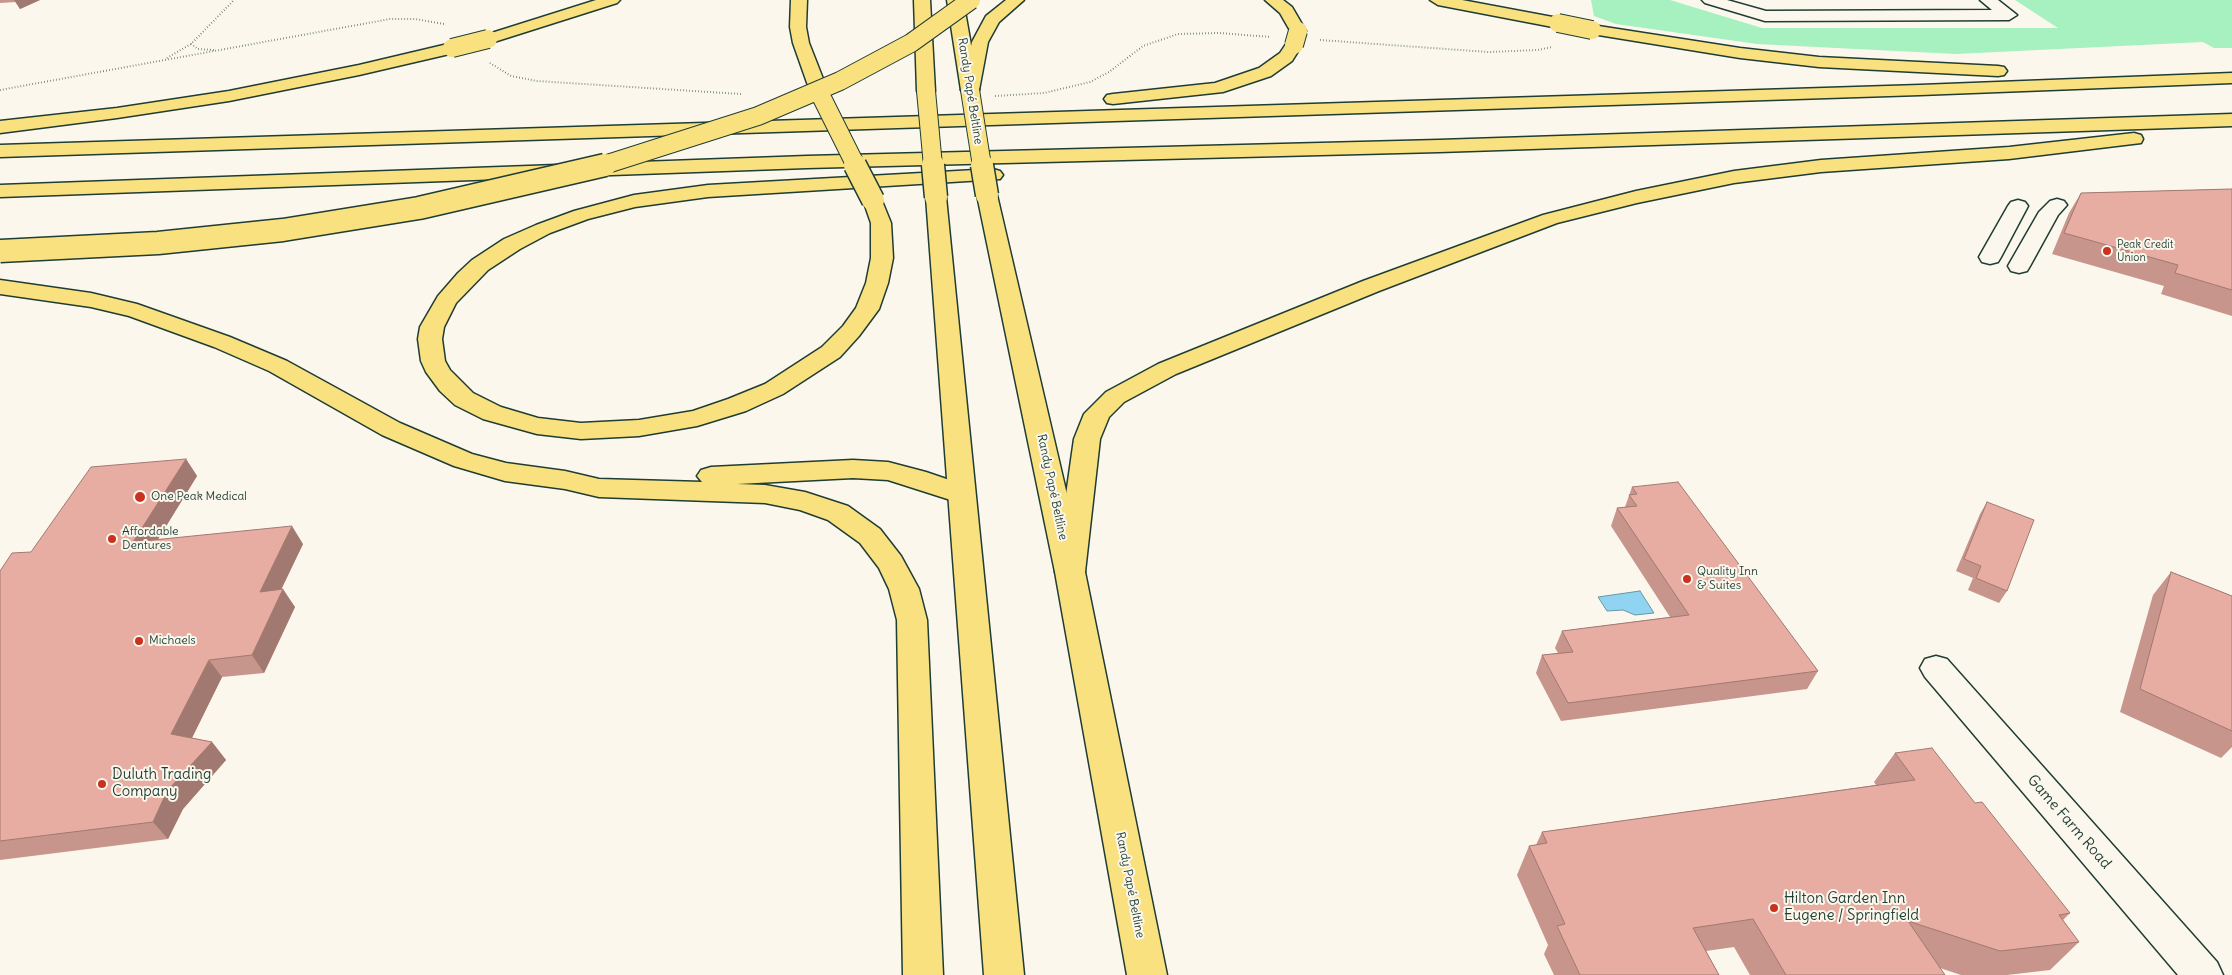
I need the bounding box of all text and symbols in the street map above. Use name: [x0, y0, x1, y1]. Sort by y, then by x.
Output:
street label: Randy Papé Beltline: [954, 37, 986, 145]
place label: Peak Credit Union: [2117, 238, 2174, 264]
marker: Peak Credit Union: [2101, 245, 2113, 257]
street label: Randy Papé Beltline: [1034, 433, 1070, 541]
marker: One Peak Medical: [133, 490, 147, 504]
place label: One Peak Medical: [151, 490, 247, 504]
place label: Affordable Dentures: [122, 525, 179, 553]
marker: Affordable Dentures: [106, 533, 118, 545]
place label: Quality Inn & Suites: [1697, 565, 1758, 593]
marker: Quality Inn & Suites: [1681, 573, 1693, 585]
place label: Michaels: [149, 634, 196, 648]
marker: Michaels: [133, 635, 145, 647]
place label: Duluth Trading Company: [112, 766, 211, 801]
street label: Game Farm Road: [2023, 771, 2115, 873]
marker: Duluth Trading Company: [96, 778, 108, 790]
street label: Randy Papé Beltline: [1113, 831, 1147, 939]
place label: Hilton Garden Inn Eugene / Springfield: [1784, 890, 1919, 925]
marker: Hilton Garden Inn Eugene / Springfield: [1768, 902, 1780, 914]

